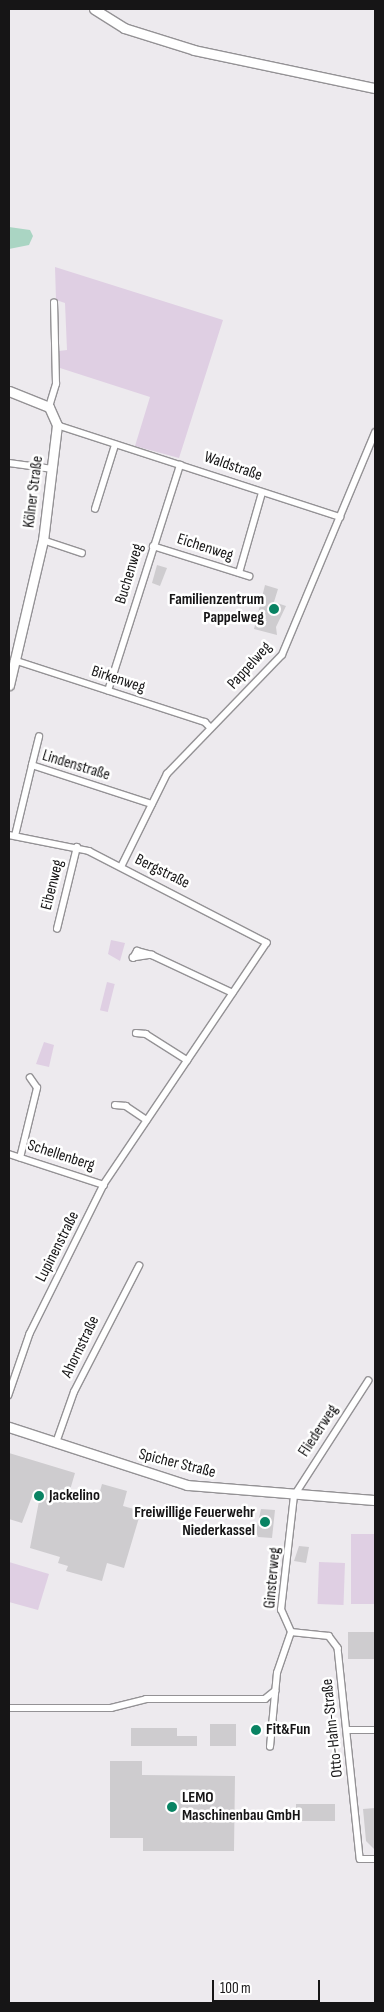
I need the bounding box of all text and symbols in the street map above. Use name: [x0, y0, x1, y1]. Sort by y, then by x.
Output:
street label: Waldstraße: [201, 448, 265, 486]
street label: Kölner Straße: [20, 455, 48, 529]
street label: Eichenweg: [175, 530, 235, 566]
street label: Buchenweg: [112, 542, 148, 606]
place label: Familienzentrum Pappelweg: [169, 590, 264, 628]
marker: Familienzentrum Pappelweg: [268, 603, 280, 615]
street label: Pappelweg: [224, 638, 276, 694]
street label: Birkenweg: [89, 662, 147, 698]
street label: Lindenstraße: [40, 747, 112, 785]
street label: Bergstraße: [132, 851, 192, 893]
street label: Eibenweg: [37, 858, 69, 912]
street label: Schellenberg: [25, 1136, 97, 1176]
street label: Lupinenstraße: [32, 1209, 84, 1285]
street label: Ahornstraße: [58, 1313, 104, 1381]
street label: Fliederweg: [295, 1401, 343, 1461]
street label: Spicher Straße: [137, 1445, 217, 1483]
place label: Jackelino: [49, 1486, 100, 1506]
marker: Jackelino: [33, 1490, 45, 1502]
place label: Freiwillige Feuerwehr Niederkassel: [134, 1503, 255, 1541]
marker: Freiwillige Feuerwehr Niederkassel: [259, 1516, 271, 1528]
street label: Ginsterweg: [261, 1547, 285, 1609]
street label: Otto-Hahn-Straße: [318, 1678, 348, 1778]
place label: Fit&Fun: [266, 1720, 310, 1740]
marker: Fit&Fun: [250, 1724, 262, 1736]
place label: LEMO Maschinenbau GmbH: [182, 1788, 300, 1826]
marker: LEMO Maschinenbau GmbH: [166, 1801, 178, 1813]
scale bar: [214, 1970, 322, 2002]
text: 100 m: [220, 1979, 251, 1998]

